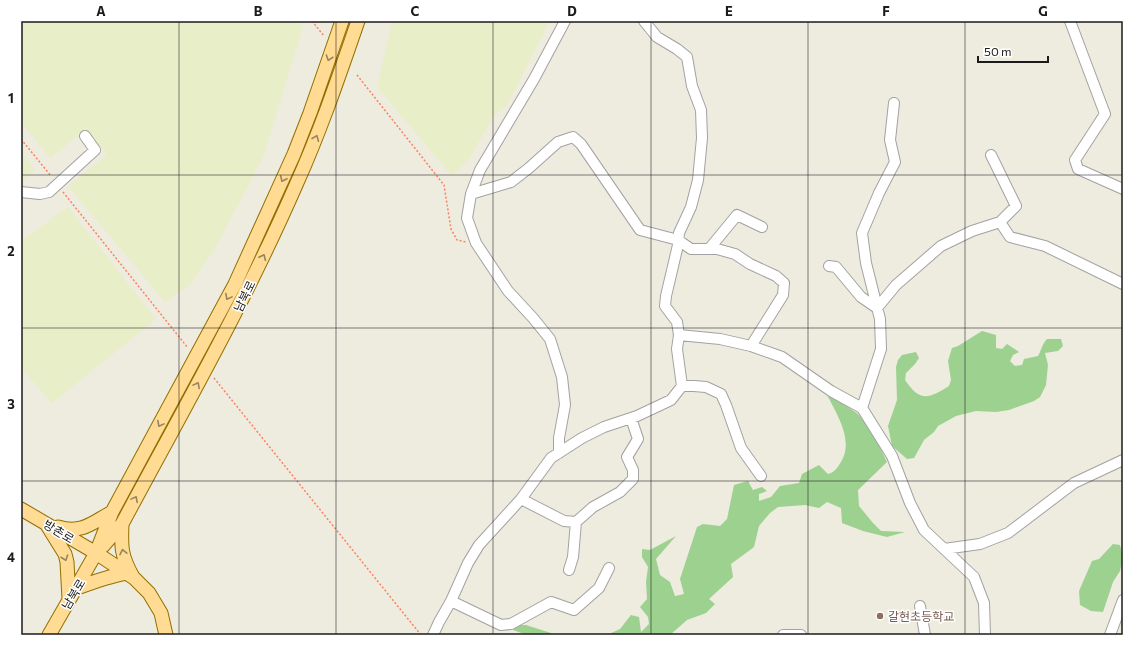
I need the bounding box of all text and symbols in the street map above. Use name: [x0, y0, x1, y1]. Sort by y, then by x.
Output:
text: A: [96, 3, 106, 19]
text: B: [254, 3, 263, 19]
text: C: [411, 3, 420, 19]
text: D: [567, 3, 577, 19]
text: E: [725, 3, 733, 19]
text: F: [882, 3, 890, 19]
text: G: [1038, 3, 1048, 19]
scale bar: [978, 38, 1048, 64]
text: 50 m: [984, 44, 1012, 58]
one-way arrow: [325, 54, 334, 61]
text: 1: [8, 90, 14, 106]
one-way arrow: [311, 135, 319, 142]
one-way arrow: [280, 175, 288, 183]
text: 2: [7, 243, 15, 259]
one-way arrow: [258, 254, 266, 261]
street label: 남북로: [230, 278, 258, 314]
one-way arrow: [225, 293, 233, 300]
one-way arrow: [192, 382, 200, 389]
text: 3: [7, 396, 15, 412]
one-way arrow: [157, 420, 164, 427]
one-way arrow: [130, 496, 138, 503]
street label: 방촌로: [41, 516, 77, 546]
text: 4: [7, 549, 15, 565]
one-way arrow: [119, 549, 127, 556]
one-way arrow: [60, 554, 69, 561]
street label: 남북로: [58, 576, 88, 612]
place label: 갈현초등학교: [888, 609, 954, 623]
marker: 갈현초등학교: [875, 611, 885, 621]

